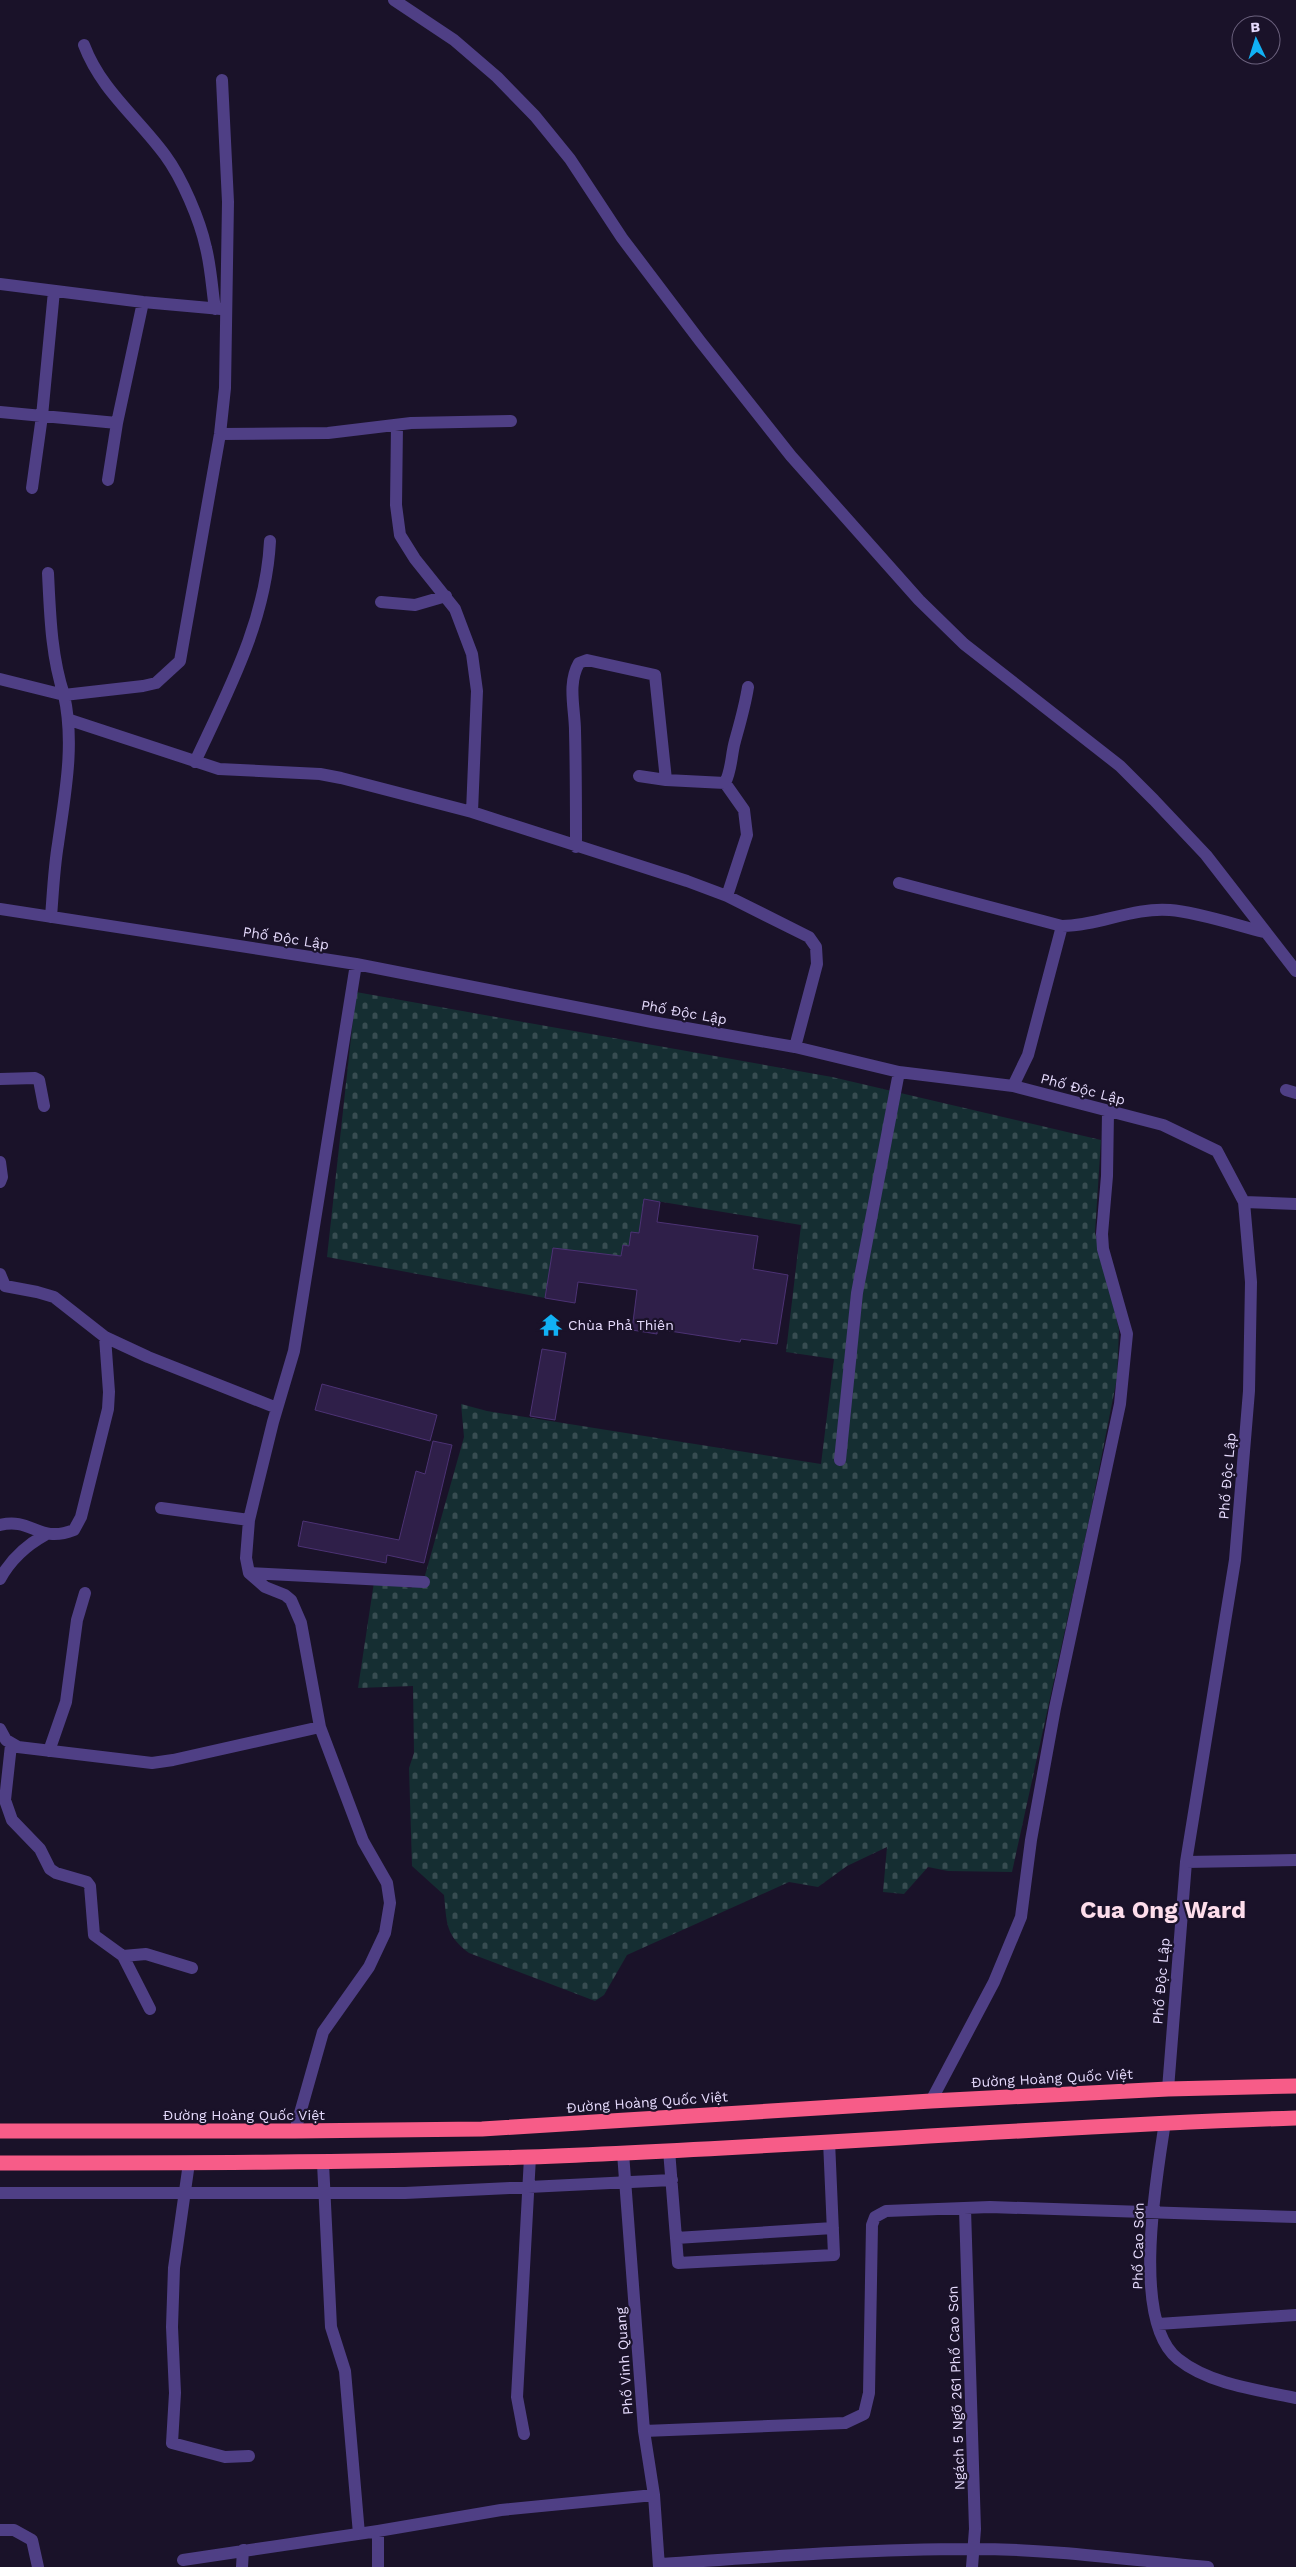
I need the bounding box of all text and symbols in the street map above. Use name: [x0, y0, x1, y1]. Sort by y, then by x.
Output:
north arrow: [1231, 15, 1281, 65]
text: B: [1250, 19, 1261, 35]
street label: Phố Độc Lập: [242, 923, 330, 953]
street label: Phố Độc Lập: [640, 997, 728, 1027]
street label: Phố Độc Lập: [1039, 1070, 1127, 1108]
temple icon: Chùa Phả Thiên: [538, 1312, 564, 1338]
place label: Chùa Phả Thiên: [568, 1317, 674, 1333]
street label: Phố Độc Lập: [1215, 1432, 1239, 1520]
district label: Cua Ong Ward: [1080, 1896, 1246, 1924]
street label: Phố Độc Lập: [1149, 1937, 1173, 2025]
street label: Đường Hoàng Quốc Việt: [971, 2066, 1133, 2090]
street label: Đường Hoàng Quốc Việt: [566, 2088, 728, 2116]
street label: Đường Hoàng Quốc Việt: [163, 2107, 325, 2123]
street label: Phố Cao Sơn: [1129, 2202, 1147, 2290]
street label: Ngách 5 Ngõ 261 Phố Cao Sơn: [944, 2286, 968, 2490]
street label: Phố Vinh Quang: [612, 2306, 636, 2415]

